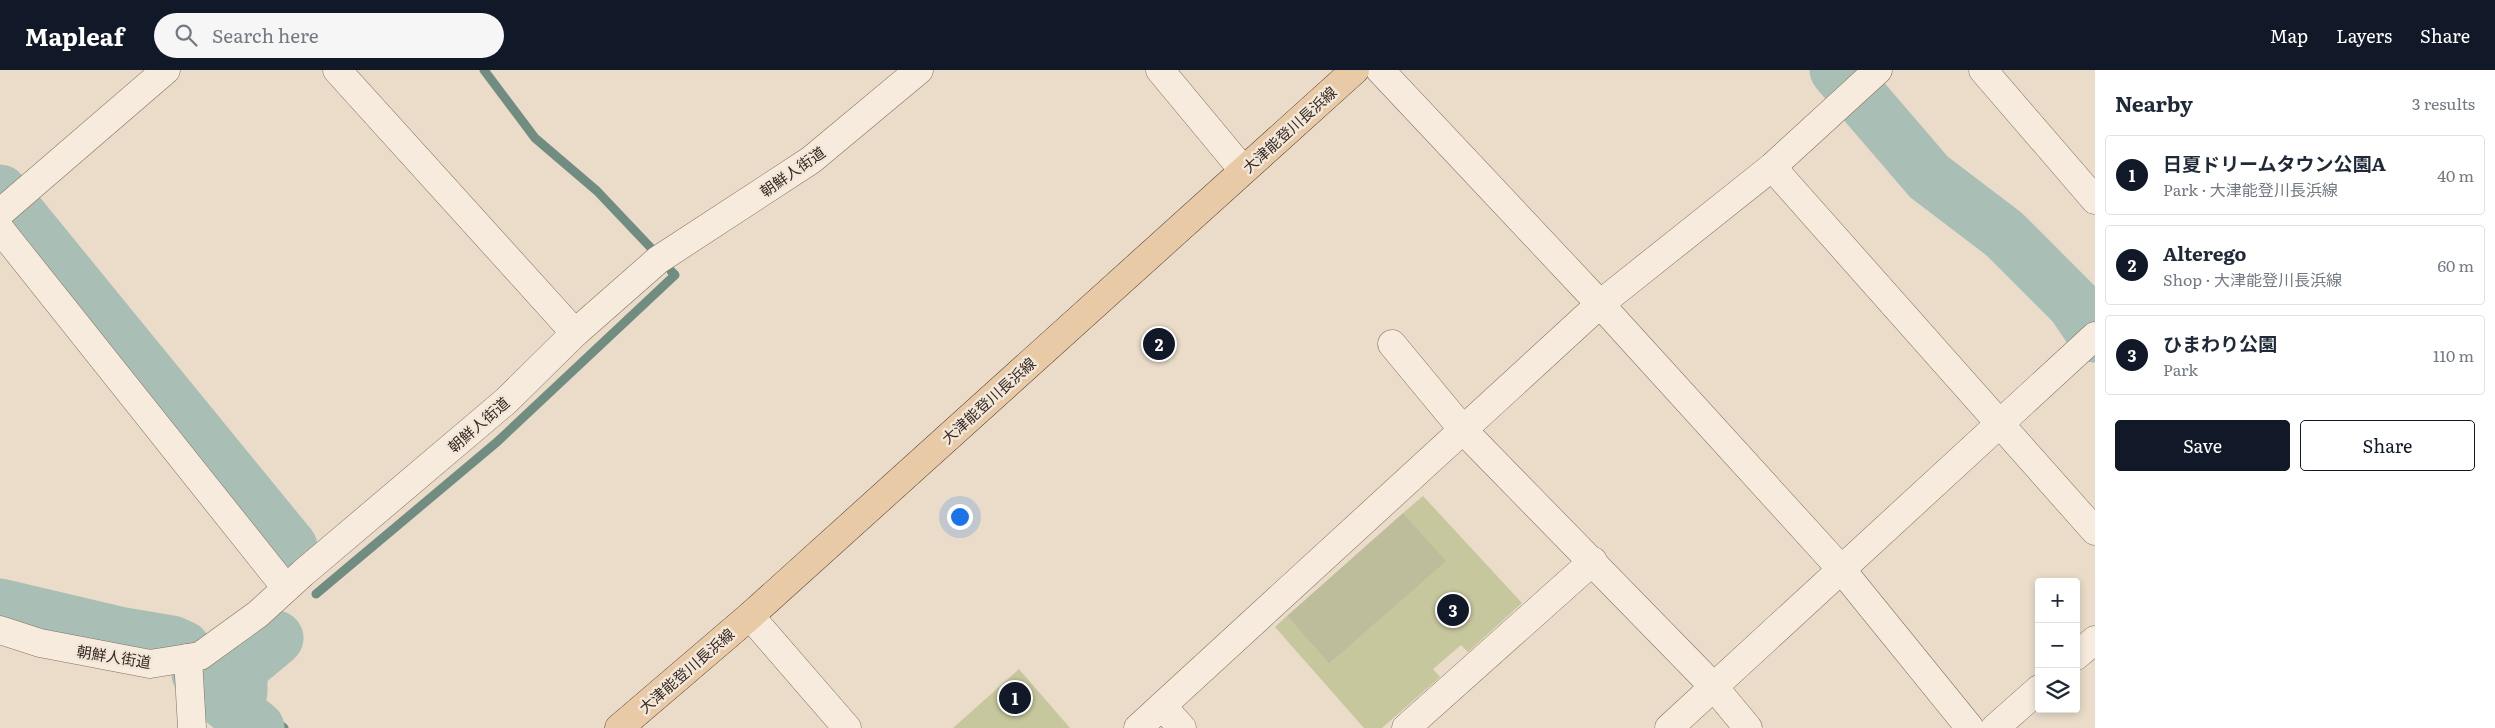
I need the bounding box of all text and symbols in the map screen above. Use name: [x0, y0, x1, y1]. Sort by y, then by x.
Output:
search box: [154, 13, 504, 58]
text: Mapleaf: [25, 18, 124, 53]
icon: search: [172, 21, 200, 49]
text: Search here: [212, 21, 319, 49]
text: Map: [2270, 22, 2308, 49]
text: Layers: [2336, 22, 2392, 49]
text: Share: [2420, 22, 2470, 49]
street label: 大津能登川長浜線: [1237, 80, 1341, 178]
text: Nearby: [2115, 87, 2193, 118]
text: 3 results: [2412, 91, 2475, 115]
street label: 朝鮮人街道: [755, 140, 829, 202]
text: 日夏ドリームタウン公園A: [2163, 149, 2386, 177]
text: 1: [2129, 163, 2135, 187]
text: 40 m: [2437, 163, 2474, 187]
text: Park · 大津能登川長浜線: [2163, 177, 2338, 201]
text: Alterego: [2163, 239, 2246, 267]
text: 2: [2128, 253, 2136, 277]
text: 60 m: [2437, 253, 2474, 277]
text: Shop · 大津能登川長浜線: [2163, 267, 2342, 291]
pin: 2: [1143, 325, 1175, 363]
text: ひまわり公園: [2163, 329, 2277, 357]
text: 3: [2128, 343, 2136, 367]
text: 110 m: [2433, 343, 2474, 367]
street label: 大津能登川長浜線: [936, 351, 1040, 449]
text: Park: [2163, 357, 2198, 381]
street label: 朝鮮人街道: [442, 391, 514, 457]
button: Save: [2115, 420, 2290, 471]
button: Share: [2300, 420, 2475, 471]
your location: [947, 504, 973, 530]
map controls: [2035, 578, 2080, 713]
button: +: [2035, 578, 2080, 623]
pin: 3: [1437, 591, 1469, 629]
street label: 大津能登川長浜線: [633, 622, 739, 718]
button: −: [2035, 623, 2080, 668]
street label: 朝鮮人街道: [75, 639, 153, 673]
button: layers: [2035, 668, 2080, 713]
pin: 1: [999, 679, 1031, 717]

